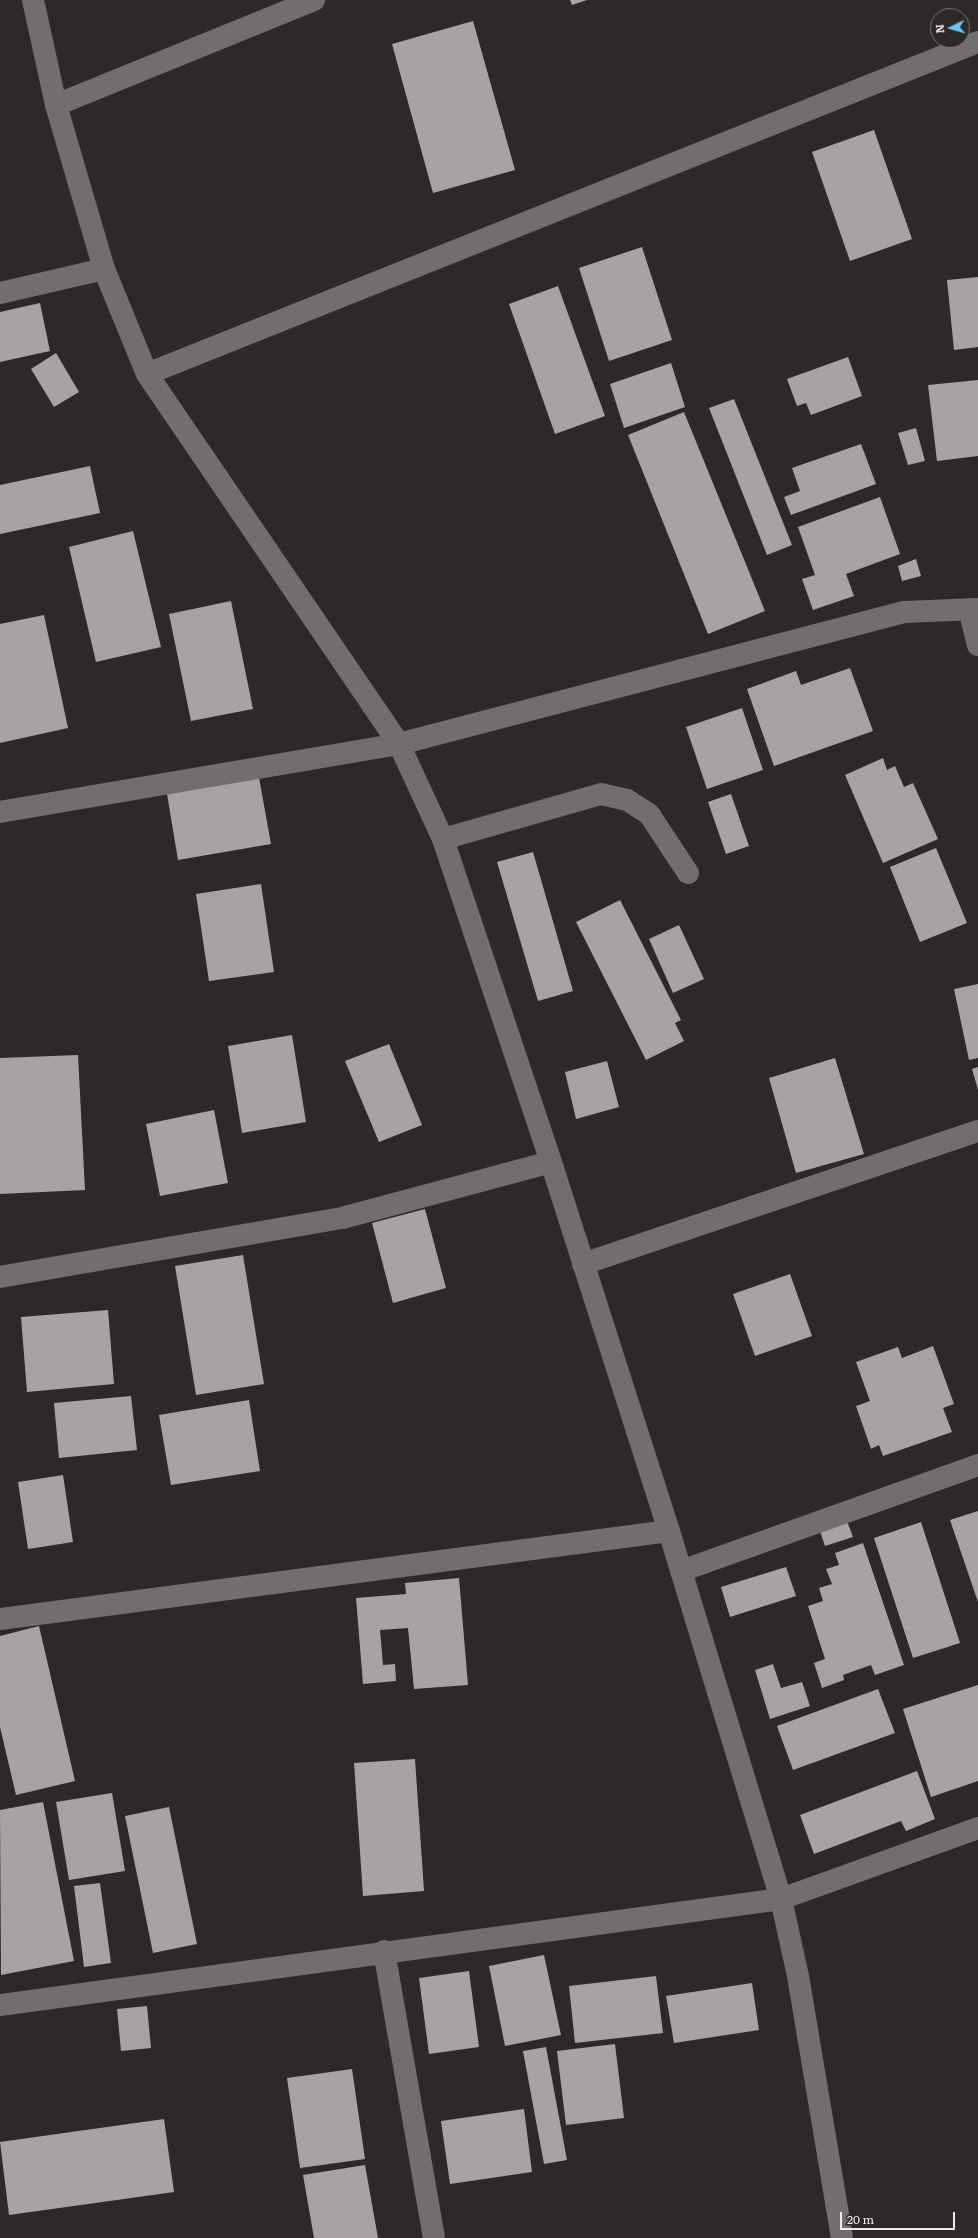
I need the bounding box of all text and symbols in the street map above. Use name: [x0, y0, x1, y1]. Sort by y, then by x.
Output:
north arrow: [930, 8, 970, 48]
text: N: [931, 24, 947, 34]
scale bar: [842, 2204, 957, 2230]
text: 20 m: [847, 2210, 874, 2228]

